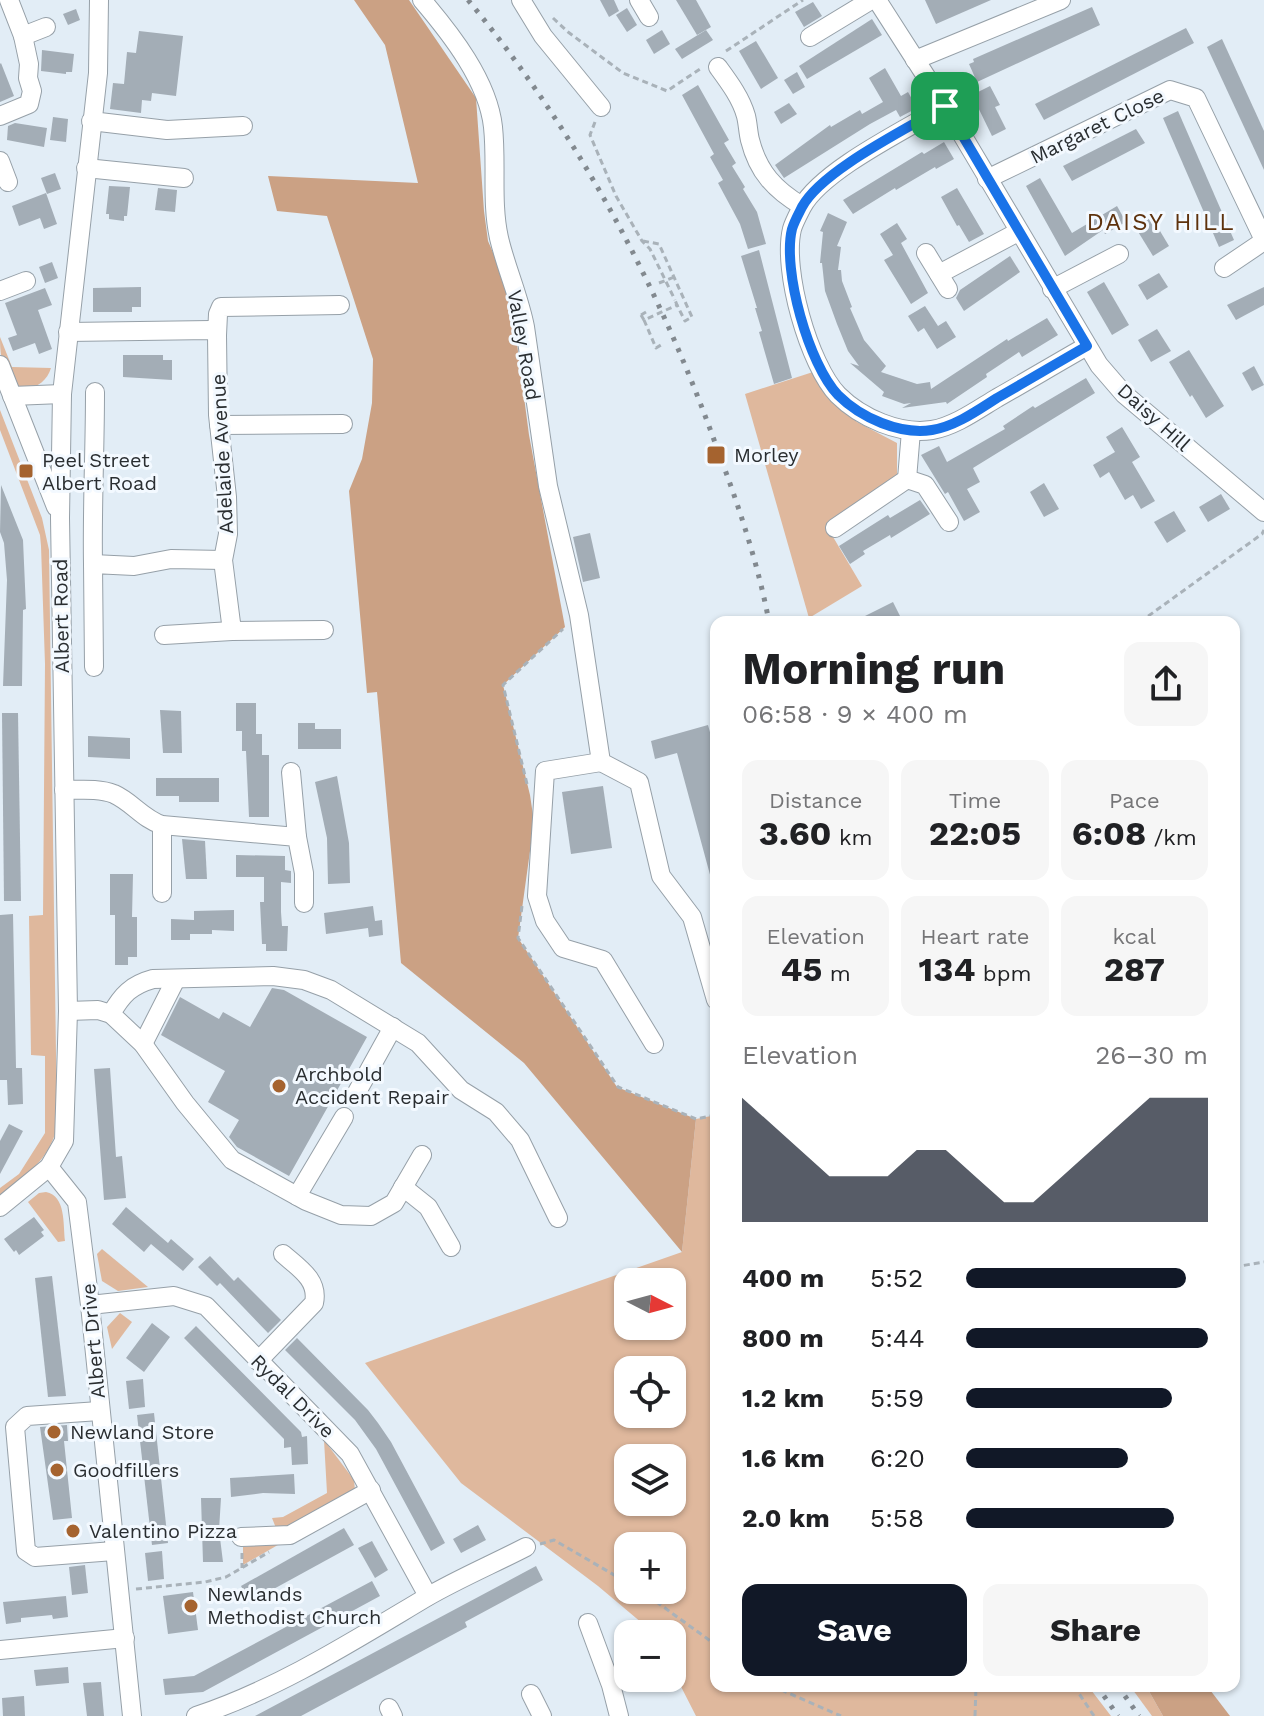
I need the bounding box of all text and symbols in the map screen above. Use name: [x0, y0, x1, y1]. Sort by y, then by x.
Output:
pin: [911, 72, 979, 140]
street label: Margaret Close: [1026, 83, 1168, 169]
icon: arrive: [923, 84, 967, 128]
district label: DAISY HILL: [1086, 208, 1236, 236]
street label: Valley Road: [502, 288, 546, 402]
street label: Adelaide Avenue: [206, 373, 238, 535]
street label: Daisy Hill: [1113, 378, 1195, 456]
place label: Morley: [734, 443, 799, 467]
marker: Morley: [705, 444, 727, 466]
place label: Peel Street Albert Road: [42, 448, 157, 495]
marker: Peel Street Albert Road: [17, 462, 35, 480]
street label: Albert Road: [48, 558, 74, 674]
button: share: [1124, 642, 1208, 726]
text: Morning run: [742, 643, 1005, 695]
text: 06:58 · 9 × 400 m: [742, 699, 968, 729]
text: Distance: [769, 788, 862, 813]
text: Time: [949, 788, 1001, 813]
text: Pace: [1109, 788, 1160, 813]
text: 3.60: [759, 813, 832, 853]
text: 22:05: [929, 813, 1021, 853]
text: 6:08: [1072, 813, 1146, 853]
text: km: [832, 825, 872, 850]
text: /km: [1146, 825, 1197, 850]
text: Elevation: [767, 924, 865, 949]
text: Heart rate: [921, 924, 1029, 949]
text: kcal: [1113, 924, 1156, 949]
text: 45: [781, 949, 822, 989]
text: 134: [919, 949, 975, 989]
text: 287: [1104, 949, 1165, 989]
text: m: [822, 961, 851, 986]
text: bpm: [975, 961, 1031, 986]
text: Elevation: [742, 1040, 858, 1070]
text: 26–30 m: [1095, 1040, 1208, 1070]
place label: Archbold Accident Repair: [295, 1062, 449, 1109]
marker: Archbold Accident Repair: [270, 1077, 288, 1095]
text: 400 m: [742, 1263, 824, 1293]
text: 5:52: [870, 1263, 923, 1293]
north arrow: [614, 1268, 686, 1340]
map controls: [614, 1268, 686, 1692]
street label: Albert Drive: [76, 1282, 110, 1400]
text: 800 m: [742, 1323, 824, 1353]
text: 5:44: [870, 1323, 925, 1353]
street label: Rydal Drive: [246, 1349, 340, 1443]
button: locate: [614, 1356, 686, 1428]
text: 1.2 km: [742, 1383, 824, 1413]
text: 5:59: [870, 1383, 924, 1413]
place label: Newland Store: [70, 1420, 214, 1444]
marker: Newland Store: [45, 1423, 63, 1441]
text: 1.6 km: [742, 1443, 825, 1473]
text: 6:20: [870, 1443, 925, 1473]
button: layers: [614, 1444, 686, 1516]
place label: Goodfillers: [73, 1458, 179, 1482]
marker: Goodfillers: [48, 1461, 66, 1479]
text: 2.0 km: [742, 1503, 830, 1533]
text: 5:58: [870, 1503, 924, 1533]
place label: Valentino Pizza: [89, 1519, 237, 1543]
marker: Valentino Pizza: [64, 1522, 82, 1540]
button: +: [614, 1532, 686, 1604]
place label: Newlands Methodist Church: [207, 1582, 381, 1629]
button: Save: [742, 1584, 967, 1676]
button: Share: [983, 1584, 1208, 1676]
marker: Newlands Methodist Church: [182, 1597, 200, 1615]
button: −: [614, 1620, 686, 1692]

